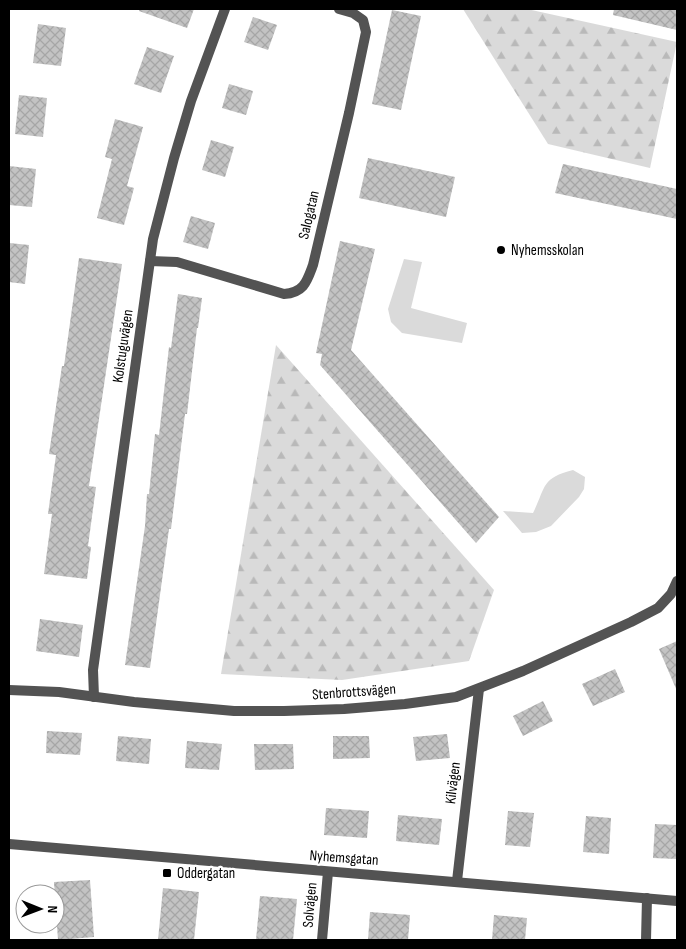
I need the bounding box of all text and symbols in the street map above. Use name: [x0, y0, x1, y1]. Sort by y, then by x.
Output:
street label: Salogatan: [294, 189, 324, 241]
place label: Nyhemsskolan: [511, 241, 584, 260]
marker: Nyhemsskolan: [495, 244, 507, 256]
street label: Kolstuguvägen: [108, 308, 138, 384]
street label: Stenbrottsvägen: [311, 680, 397, 704]
street label: Kilvägen: [441, 761, 465, 805]
street label: Nyhemsgatan: [309, 846, 379, 870]
place label: Oddergatan: [177, 864, 235, 883]
marker: Oddergatan: [161, 867, 173, 879]
street label: Solvägen: [299, 882, 321, 928]
north arrow: [15, 884, 65, 934]
text: N: [44, 905, 61, 913]

